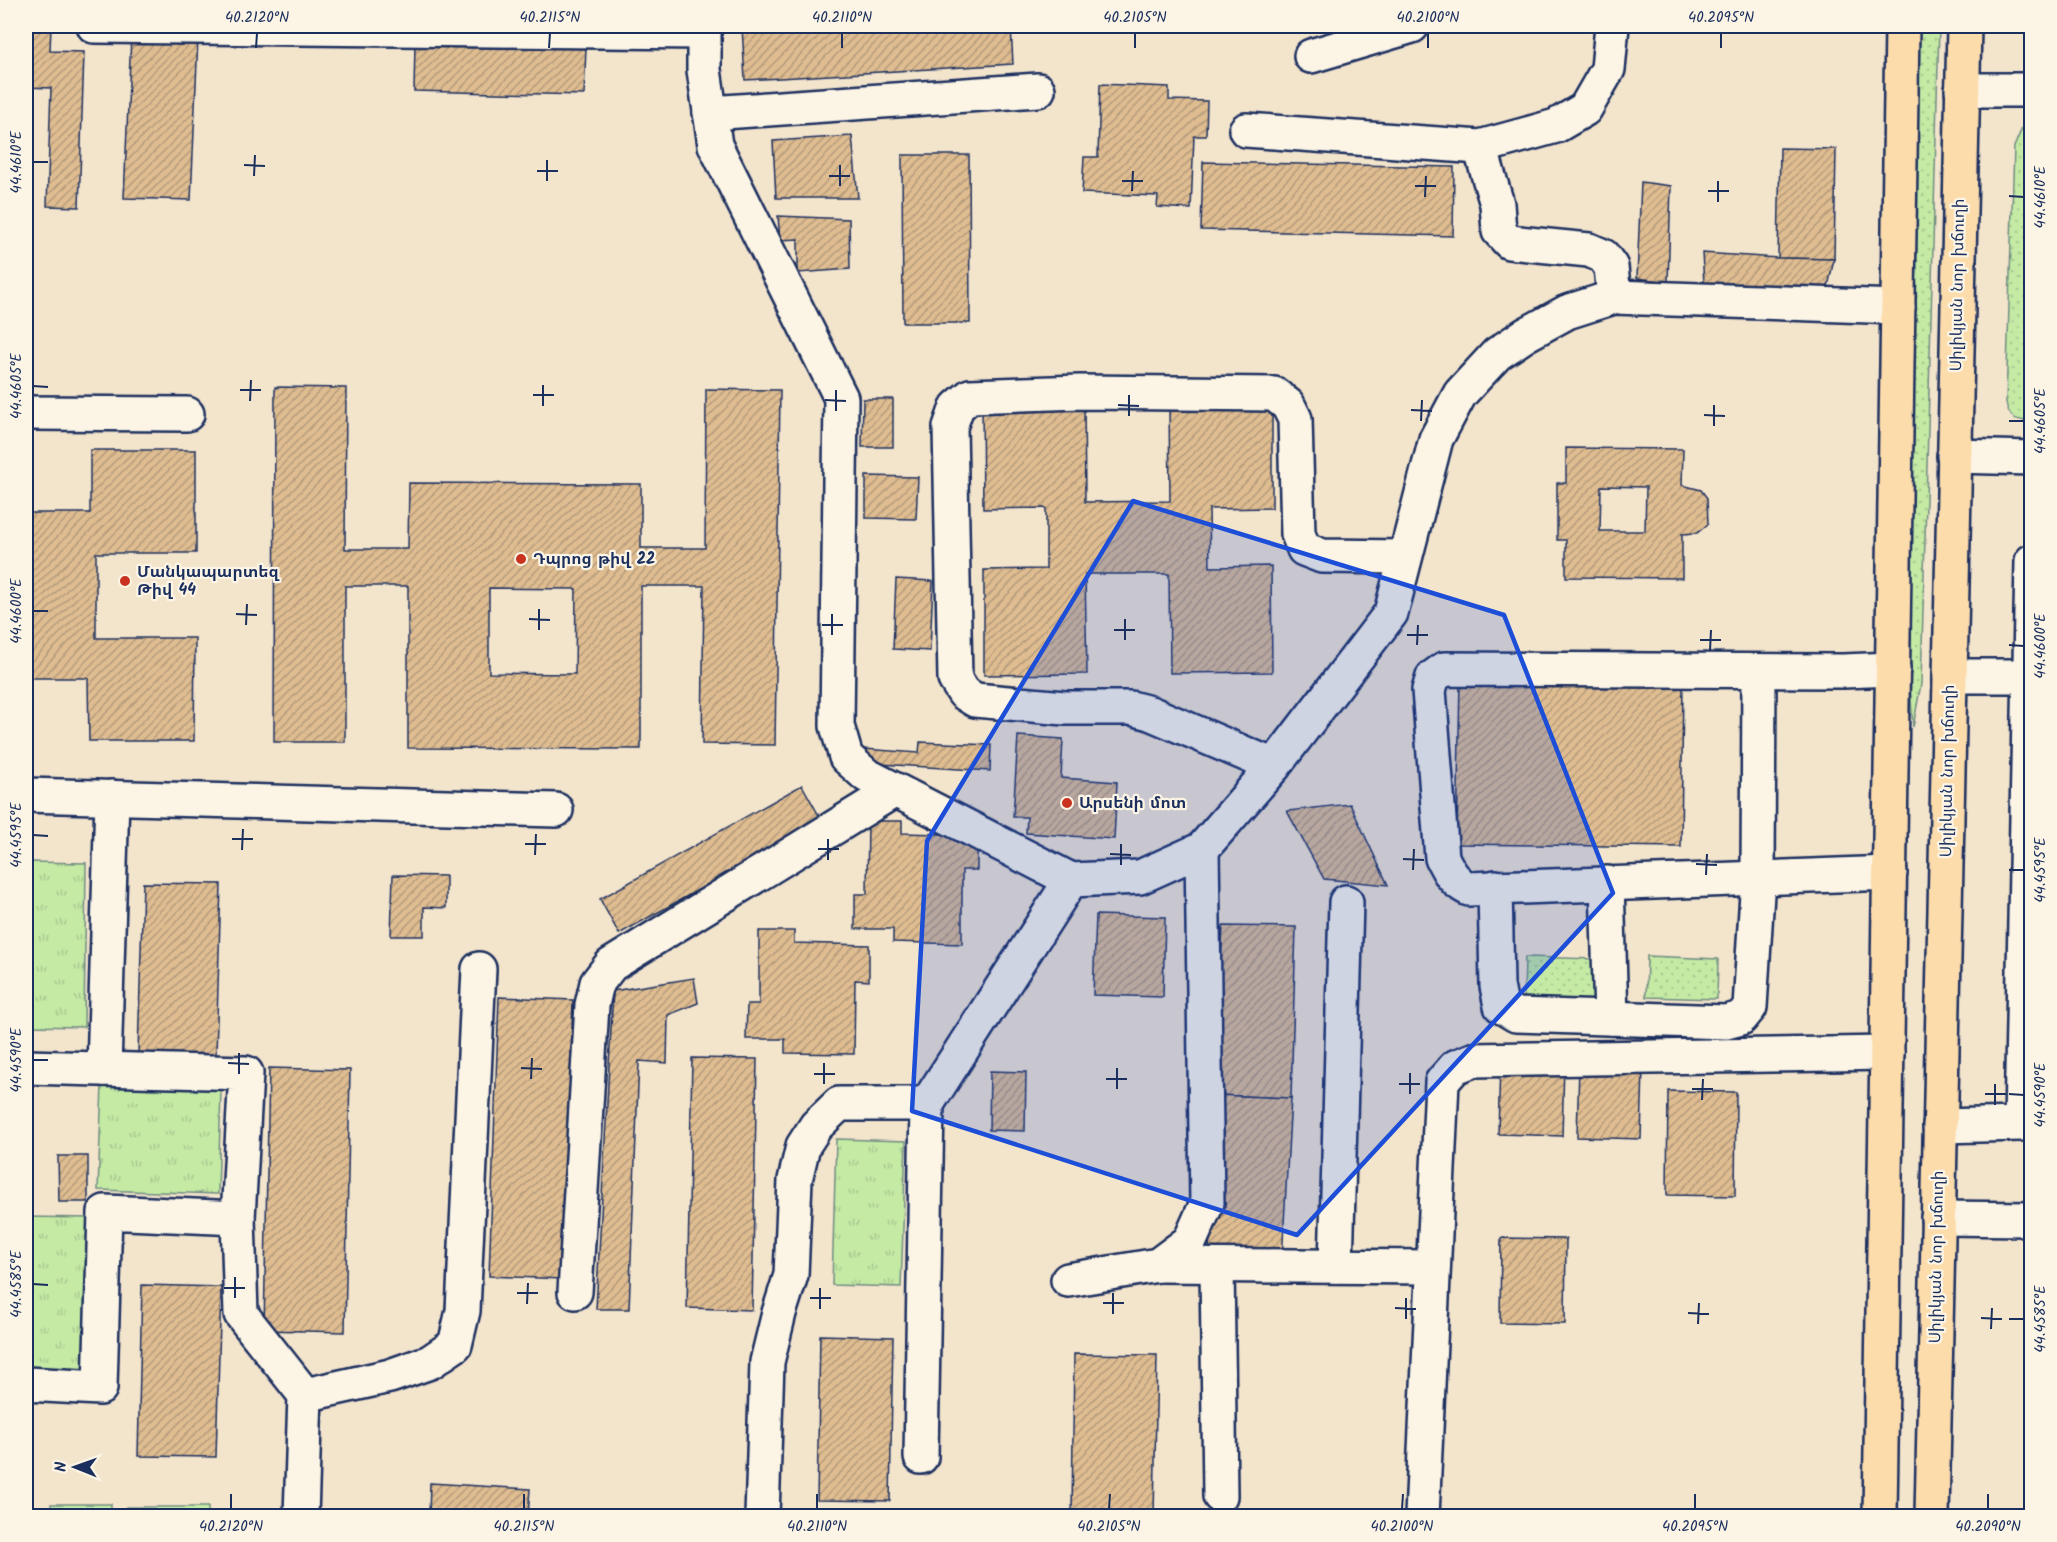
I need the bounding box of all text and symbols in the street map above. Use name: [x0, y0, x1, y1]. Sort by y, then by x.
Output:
text: 40.2120°N: [225, 6, 289, 30]
text: 40.2115°N: [520, 6, 580, 30]
text: 40.2110°N: [812, 6, 872, 30]
text: 40.2105°N: [1103, 6, 1167, 30]
text: 40.2100°N: [1397, 6, 1460, 30]
text: 40.2095°N: [1688, 6, 1754, 30]
text: 44.4610°E: [5, 129, 29, 193]
text: 44.4610°E: [2029, 164, 2053, 228]
street label: Սիլիկյան նոր խճուղի: [1944, 198, 1972, 372]
text: 44.4605°E: [5, 352, 29, 419]
text: 44.4605°E: [2029, 387, 2053, 454]
place label: Դպրոց թիվ 22: [533, 547, 655, 572]
marker: Դպրոց թիվ 22: [514, 552, 528, 566]
place label: Մանկապարտեզ Թիվ 44: [137, 560, 279, 603]
marker: Մանկապարտեզ Թիվ 44: [118, 574, 132, 588]
text: 44.4600°E: [5, 577, 29, 644]
text: 44.4600°E: [2029, 612, 2053, 679]
street label: Սիլիկյան նոր խճուղի: [1934, 684, 1962, 858]
place label: Արսենի մոտ: [1079, 791, 1186, 816]
marker: Արսենի մոտ: [1060, 796, 1074, 810]
text: 44.4595°E: [5, 801, 29, 868]
text: 44.4595°E: [2029, 836, 2053, 903]
text: 44.4590°E: [5, 1026, 29, 1093]
text: 44.4590°E: [2029, 1061, 2053, 1128]
street label: Սիլիկյան նոր խճուղի: [1923, 1170, 1951, 1344]
text: 44.4585°E: [5, 1249, 29, 1318]
text: 44.4585°E: [2029, 1284, 2053, 1353]
north arrow: [45, 1437, 105, 1497]
text: N: [49, 1461, 74, 1472]
text: 40.2120°N: [199, 1515, 263, 1539]
text: 40.2115°N: [494, 1515, 554, 1539]
text: 40.2110°N: [787, 1515, 847, 1539]
text: 40.2105°N: [1077, 1515, 1141, 1539]
text: 40.2100°N: [1371, 1515, 1434, 1539]
text: 40.2095°N: [1662, 1515, 1728, 1539]
text: 40.2090°N: [1955, 1515, 2021, 1539]

